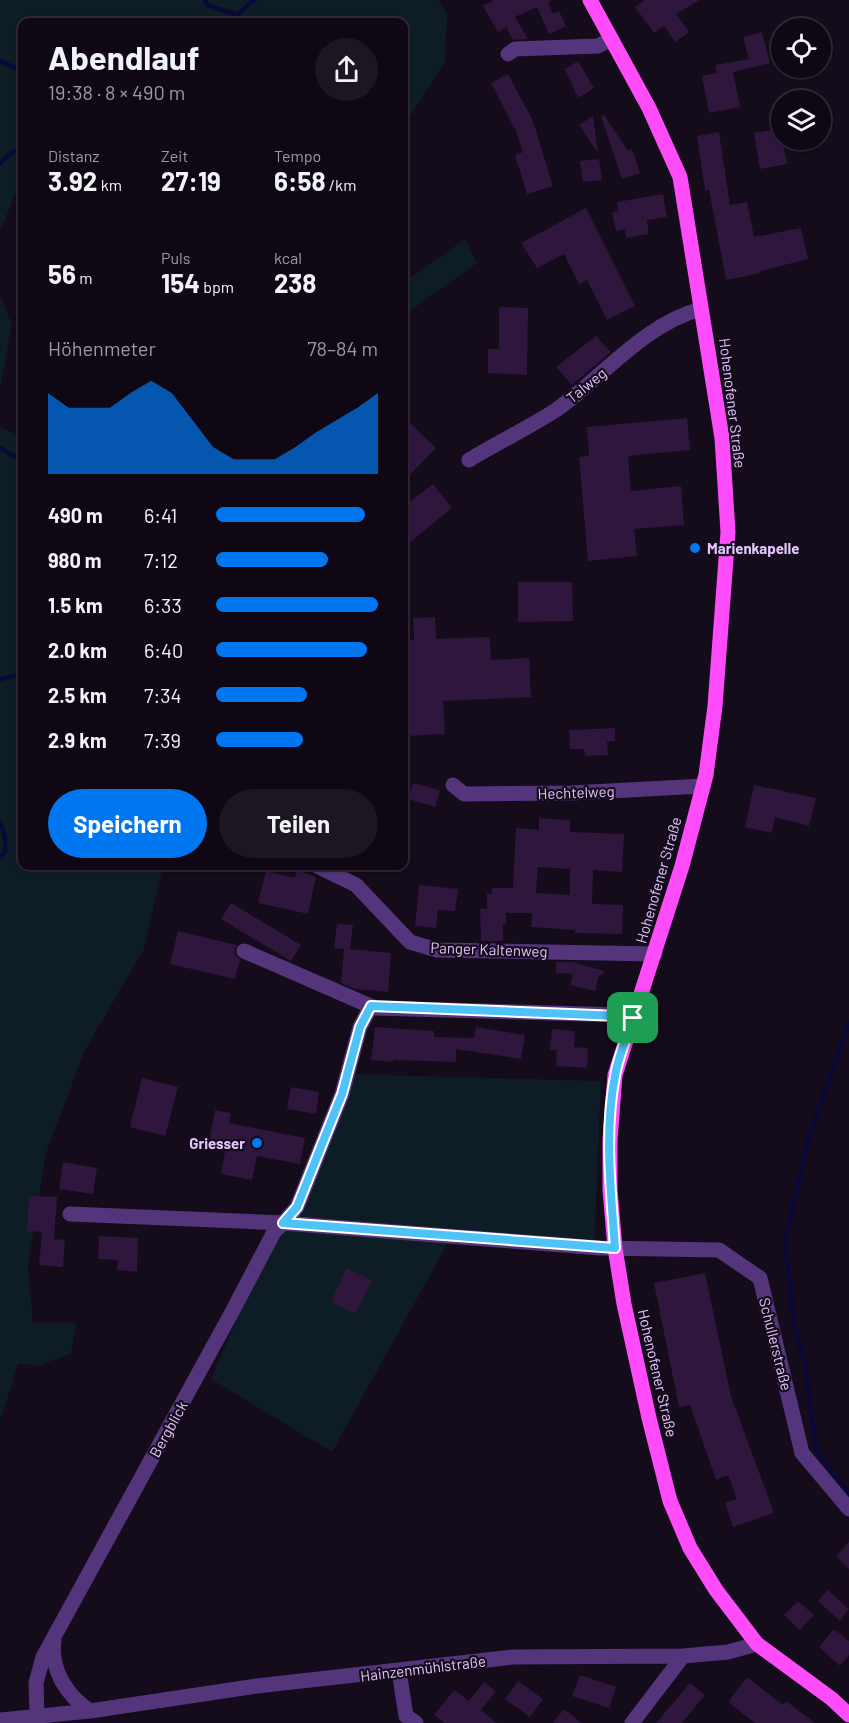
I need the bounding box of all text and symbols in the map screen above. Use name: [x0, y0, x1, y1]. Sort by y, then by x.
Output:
map controls: [771, 18, 831, 150]
button: locate: [771, 18, 831, 78]
text: Abendlauf: [48, 37, 200, 77]
button: share: [315, 38, 378, 101]
text: 19:38 · 8 × 490 m: [48, 80, 185, 104]
button: layers: [771, 90, 831, 150]
text: Distanz: [48, 146, 99, 165]
text: Zeit: [161, 146, 188, 165]
text: Tempo: [274, 146, 321, 165]
text: 3.92: [48, 165, 97, 196]
text: 27:19: [161, 165, 221, 196]
text: 6:58: [274, 165, 326, 196]
text: km: [97, 175, 122, 194]
text: /km: [326, 175, 356, 194]
text: Puls: [161, 248, 190, 267]
text: kcal: [274, 248, 302, 267]
text: 56: [48, 258, 76, 289]
text: 154: [161, 267, 200, 298]
text: 238: [274, 267, 316, 298]
text: m: [76, 268, 92, 287]
text: bpm: [200, 277, 234, 296]
text: Höhenmeter: [48, 336, 156, 360]
text: 78–84 m: [307, 336, 378, 360]
street label: Hohenofener Straße: [716, 337, 750, 469]
street label: Talweg: [562, 364, 610, 406]
text: 490 m: [48, 503, 103, 527]
text: 6:41: [144, 503, 177, 527]
place label: Marienkapelle: [707, 539, 799, 557]
marker: Marienkapelle: [688, 541, 702, 555]
text: 980 m: [48, 548, 102, 572]
text: 7:12: [144, 548, 178, 572]
text: 1.5 km: [48, 593, 103, 617]
text: 6:33: [144, 593, 182, 617]
text: 2.0 km: [48, 638, 107, 662]
text: 6:40: [144, 638, 183, 662]
text: 2.5 km: [48, 683, 107, 707]
text: 7:34: [144, 683, 182, 707]
text: 2.9 km: [48, 728, 107, 752]
text: 7:39: [144, 728, 181, 752]
street label: Hechtelweg: [537, 782, 615, 802]
button: Speichern: [48, 789, 207, 858]
button: Teilen: [219, 789, 378, 858]
street label: Hohenofener Straße: [631, 815, 685, 945]
street label: Panger Kaltenweg: [430, 938, 548, 960]
pin: [607, 992, 658, 1043]
icon: arrive: [616, 1001, 649, 1034]
place label: Griesser: [189, 1134, 245, 1152]
marker: Griesser: [250, 1136, 264, 1150]
street label: Schullerstraße: [756, 1296, 796, 1392]
street label: Hohenofener Straße: [635, 1307, 681, 1439]
street label: Bergblick: [145, 1397, 191, 1460]
street label: Hainzenmühlstraße: [359, 1651, 487, 1685]

